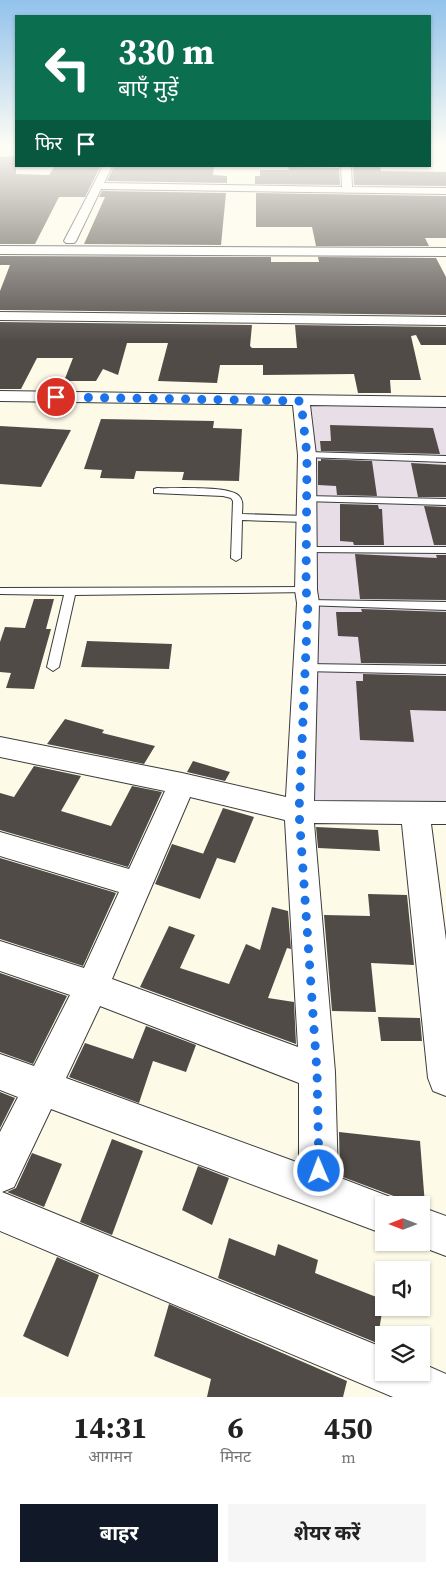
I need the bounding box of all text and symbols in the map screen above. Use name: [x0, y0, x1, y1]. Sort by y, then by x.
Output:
text: 330 m: [118, 28, 214, 76]
icon: left: [35, 35, 100, 100]
text: बाएँ मुड़ें: [118, 73, 178, 103]
text: फिर: [35, 130, 62, 156]
icon: arrive: [72, 130, 100, 158]
pin: [35, 376, 77, 418]
icon: arrive: [42, 383, 70, 411]
position arrow: [292, 1144, 344, 1196]
north arrow: [375, 1196, 430, 1251]
map controls: [375, 1196, 430, 1381]
button: sound: [375, 1261, 430, 1316]
button: layers: [375, 1326, 430, 1381]
text: 14:31: [73, 1407, 147, 1448]
text: 6: [227, 1407, 244, 1448]
text: 450: [324, 1408, 373, 1449]
text: आगमन: [88, 1445, 132, 1467]
text: मिनट: [220, 1445, 251, 1467]
text: m: [341, 1446, 356, 1468]
button: बाहर: [20, 1504, 218, 1562]
button: शेयर करें: [228, 1504, 426, 1562]

